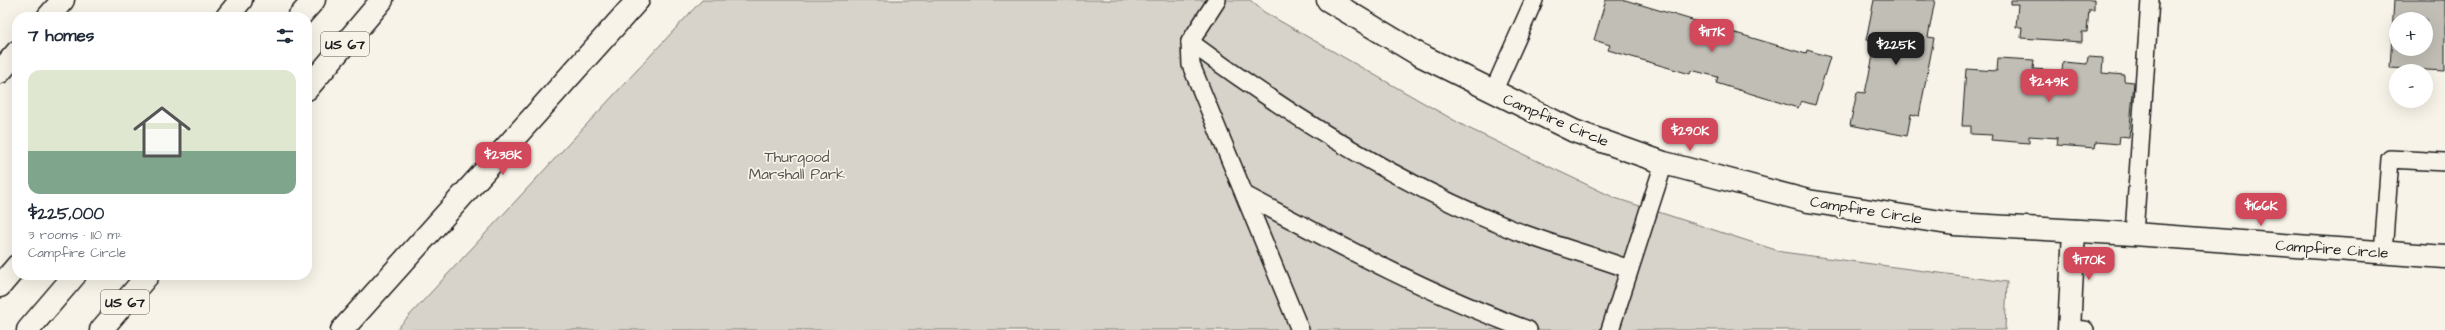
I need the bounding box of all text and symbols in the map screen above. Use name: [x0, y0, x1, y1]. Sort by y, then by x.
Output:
map controls: [2389, 12, 2433, 108]
button: +: [2389, 12, 2433, 56]
pin: $117K: [1684, 19, 1740, 53]
text: $117K: [1699, 23, 1725, 41]
text: 7 homes: [28, 24, 94, 48]
icon: filters: [274, 25, 296, 47]
road number: US 67: [321, 32, 369, 56]
pin: $225K: [1868, 32, 1924, 66]
text: $225K: [1876, 36, 1916, 54]
button: −: [2389, 64, 2433, 108]
pin: $249K: [2021, 69, 2077, 103]
text: $249K: [2030, 73, 2068, 91]
street label: Campfire Circle: [1500, 89, 1612, 152]
icon: home: [126, 96, 198, 168]
pin: $290K: [1662, 118, 1718, 152]
text: $290K: [1671, 122, 1709, 140]
pin: $238K: [475, 142, 531, 176]
text: $238K: [484, 146, 522, 164]
park label: Thurgood Marshall Park: [749, 147, 845, 185]
street label: Campfire Circle: [1808, 191, 1923, 230]
pin: $166K: [2233, 193, 2289, 227]
text: $166K: [2244, 197, 2278, 215]
text: $225,000: [28, 202, 104, 226]
text: 3 rooms · 110 m²: [28, 226, 122, 244]
street label: Campfire Circle: [2275, 235, 2389, 264]
text: Campfire Circle: [28, 244, 126, 262]
pin: $170K: [2061, 247, 2117, 281]
text: $170K: [2073, 251, 2105, 269]
road number: US 67: [101, 290, 149, 314]

